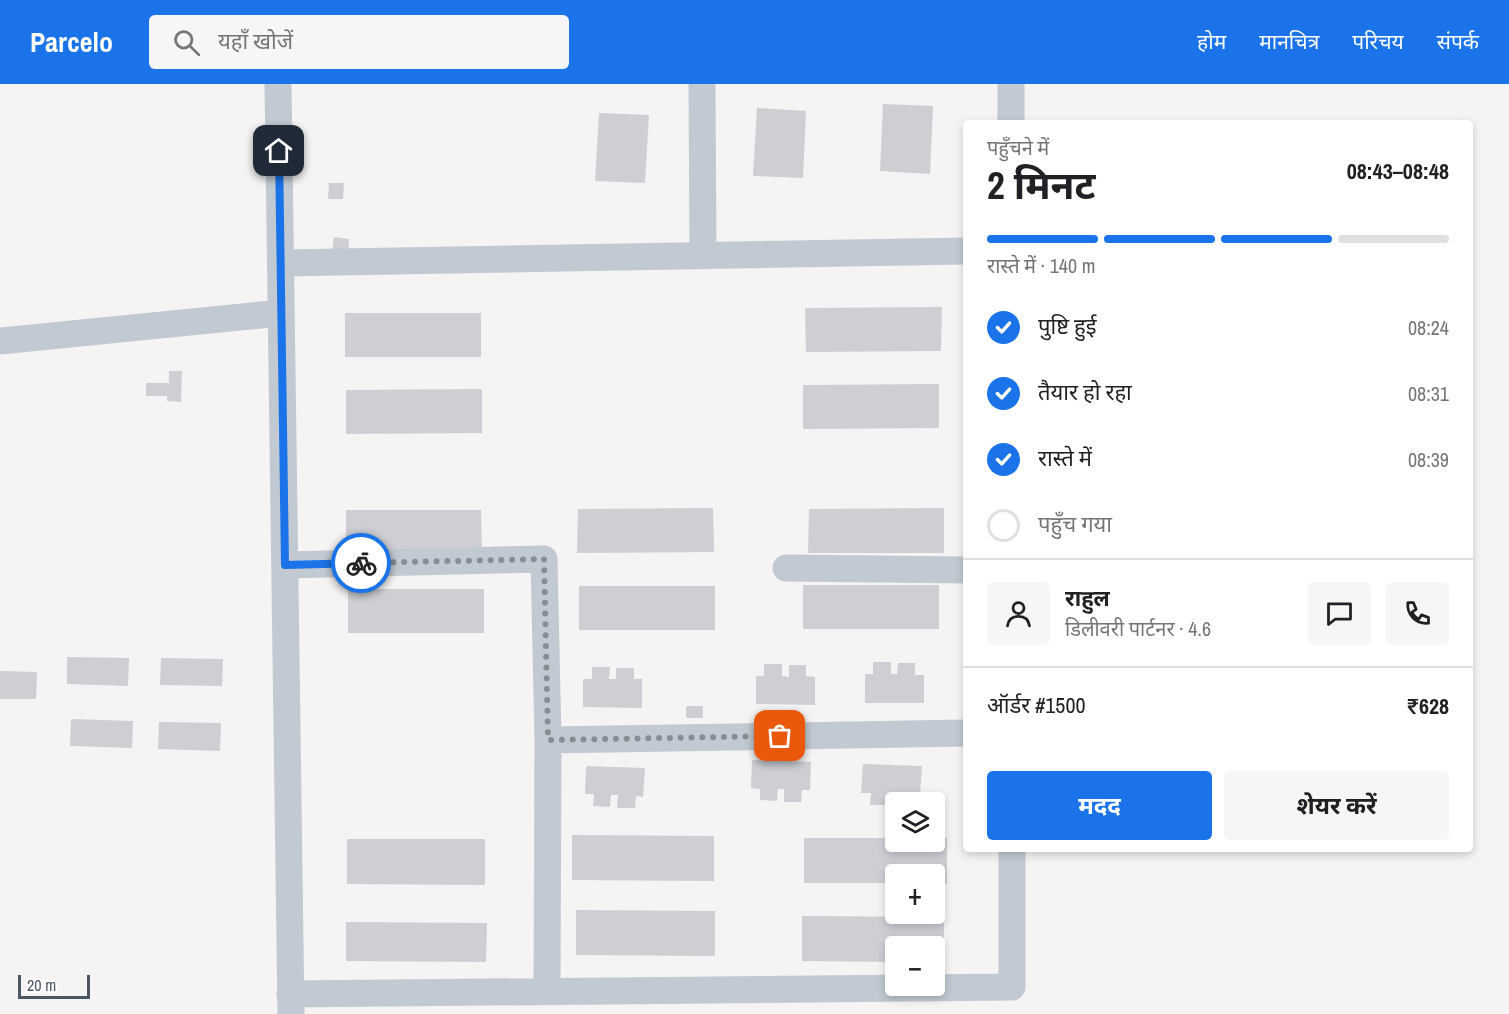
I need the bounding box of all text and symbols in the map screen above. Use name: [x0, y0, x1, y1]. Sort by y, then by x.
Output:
search box: [149, 15, 569, 69]
text: Parcelo: [30, 23, 113, 61]
icon: search: [170, 26, 203, 59]
text: यहाँ खोजें: [218, 26, 293, 56]
text: होम: [1197, 27, 1226, 56]
text: मानचित्र: [1259, 27, 1319, 56]
text: परिचय: [1352, 27, 1404, 56]
text: संपर्क: [1437, 27, 1479, 56]
pin: [253, 125, 304, 176]
icon: home: [262, 134, 295, 167]
text: पहुँचने में: [987, 134, 1049, 161]
text: 08:43–08:48: [1347, 156, 1449, 186]
text: 2 मिनट: [987, 159, 1096, 211]
text: रास्ते में · 140 m: [987, 252, 1095, 279]
icon: check: [987, 311, 1020, 344]
text: पुष्टि हुई: [1038, 311, 1097, 341]
text: 08:24: [1408, 314, 1449, 341]
icon: check: [987, 377, 1020, 410]
text: तैयार हो रहा: [1038, 377, 1132, 407]
text: 08:31: [1408, 380, 1449, 407]
icon: check: [987, 443, 1020, 476]
text: रास्ते में: [1038, 443, 1092, 473]
text: 08:39: [1408, 446, 1449, 473]
text: पहुँच गया: [1038, 509, 1112, 539]
courier: [331, 533, 391, 593]
icon: bike: [345, 547, 378, 580]
button: person: [987, 582, 1050, 645]
button: chat: [1308, 582, 1371, 645]
button: phone: [1386, 582, 1449, 645]
text: राहुल: [1065, 583, 1110, 613]
text: डिलीवरी पार्टनर · 4.6: [1065, 615, 1211, 642]
text: ऑर्डर #1500: [987, 690, 1085, 720]
text: ₹628: [1406, 691, 1449, 721]
pin: [754, 710, 805, 761]
icon: bag: [763, 719, 796, 752]
button: मदद: [987, 771, 1212, 840]
button: शेयर करें: [1224, 771, 1449, 840]
map controls: [885, 792, 945, 996]
button: layers: [885, 792, 945, 852]
button: +: [885, 864, 945, 924]
button: −: [885, 936, 945, 996]
scale bar: [18, 972, 90, 1000]
text: 20 m: [27, 974, 56, 996]

